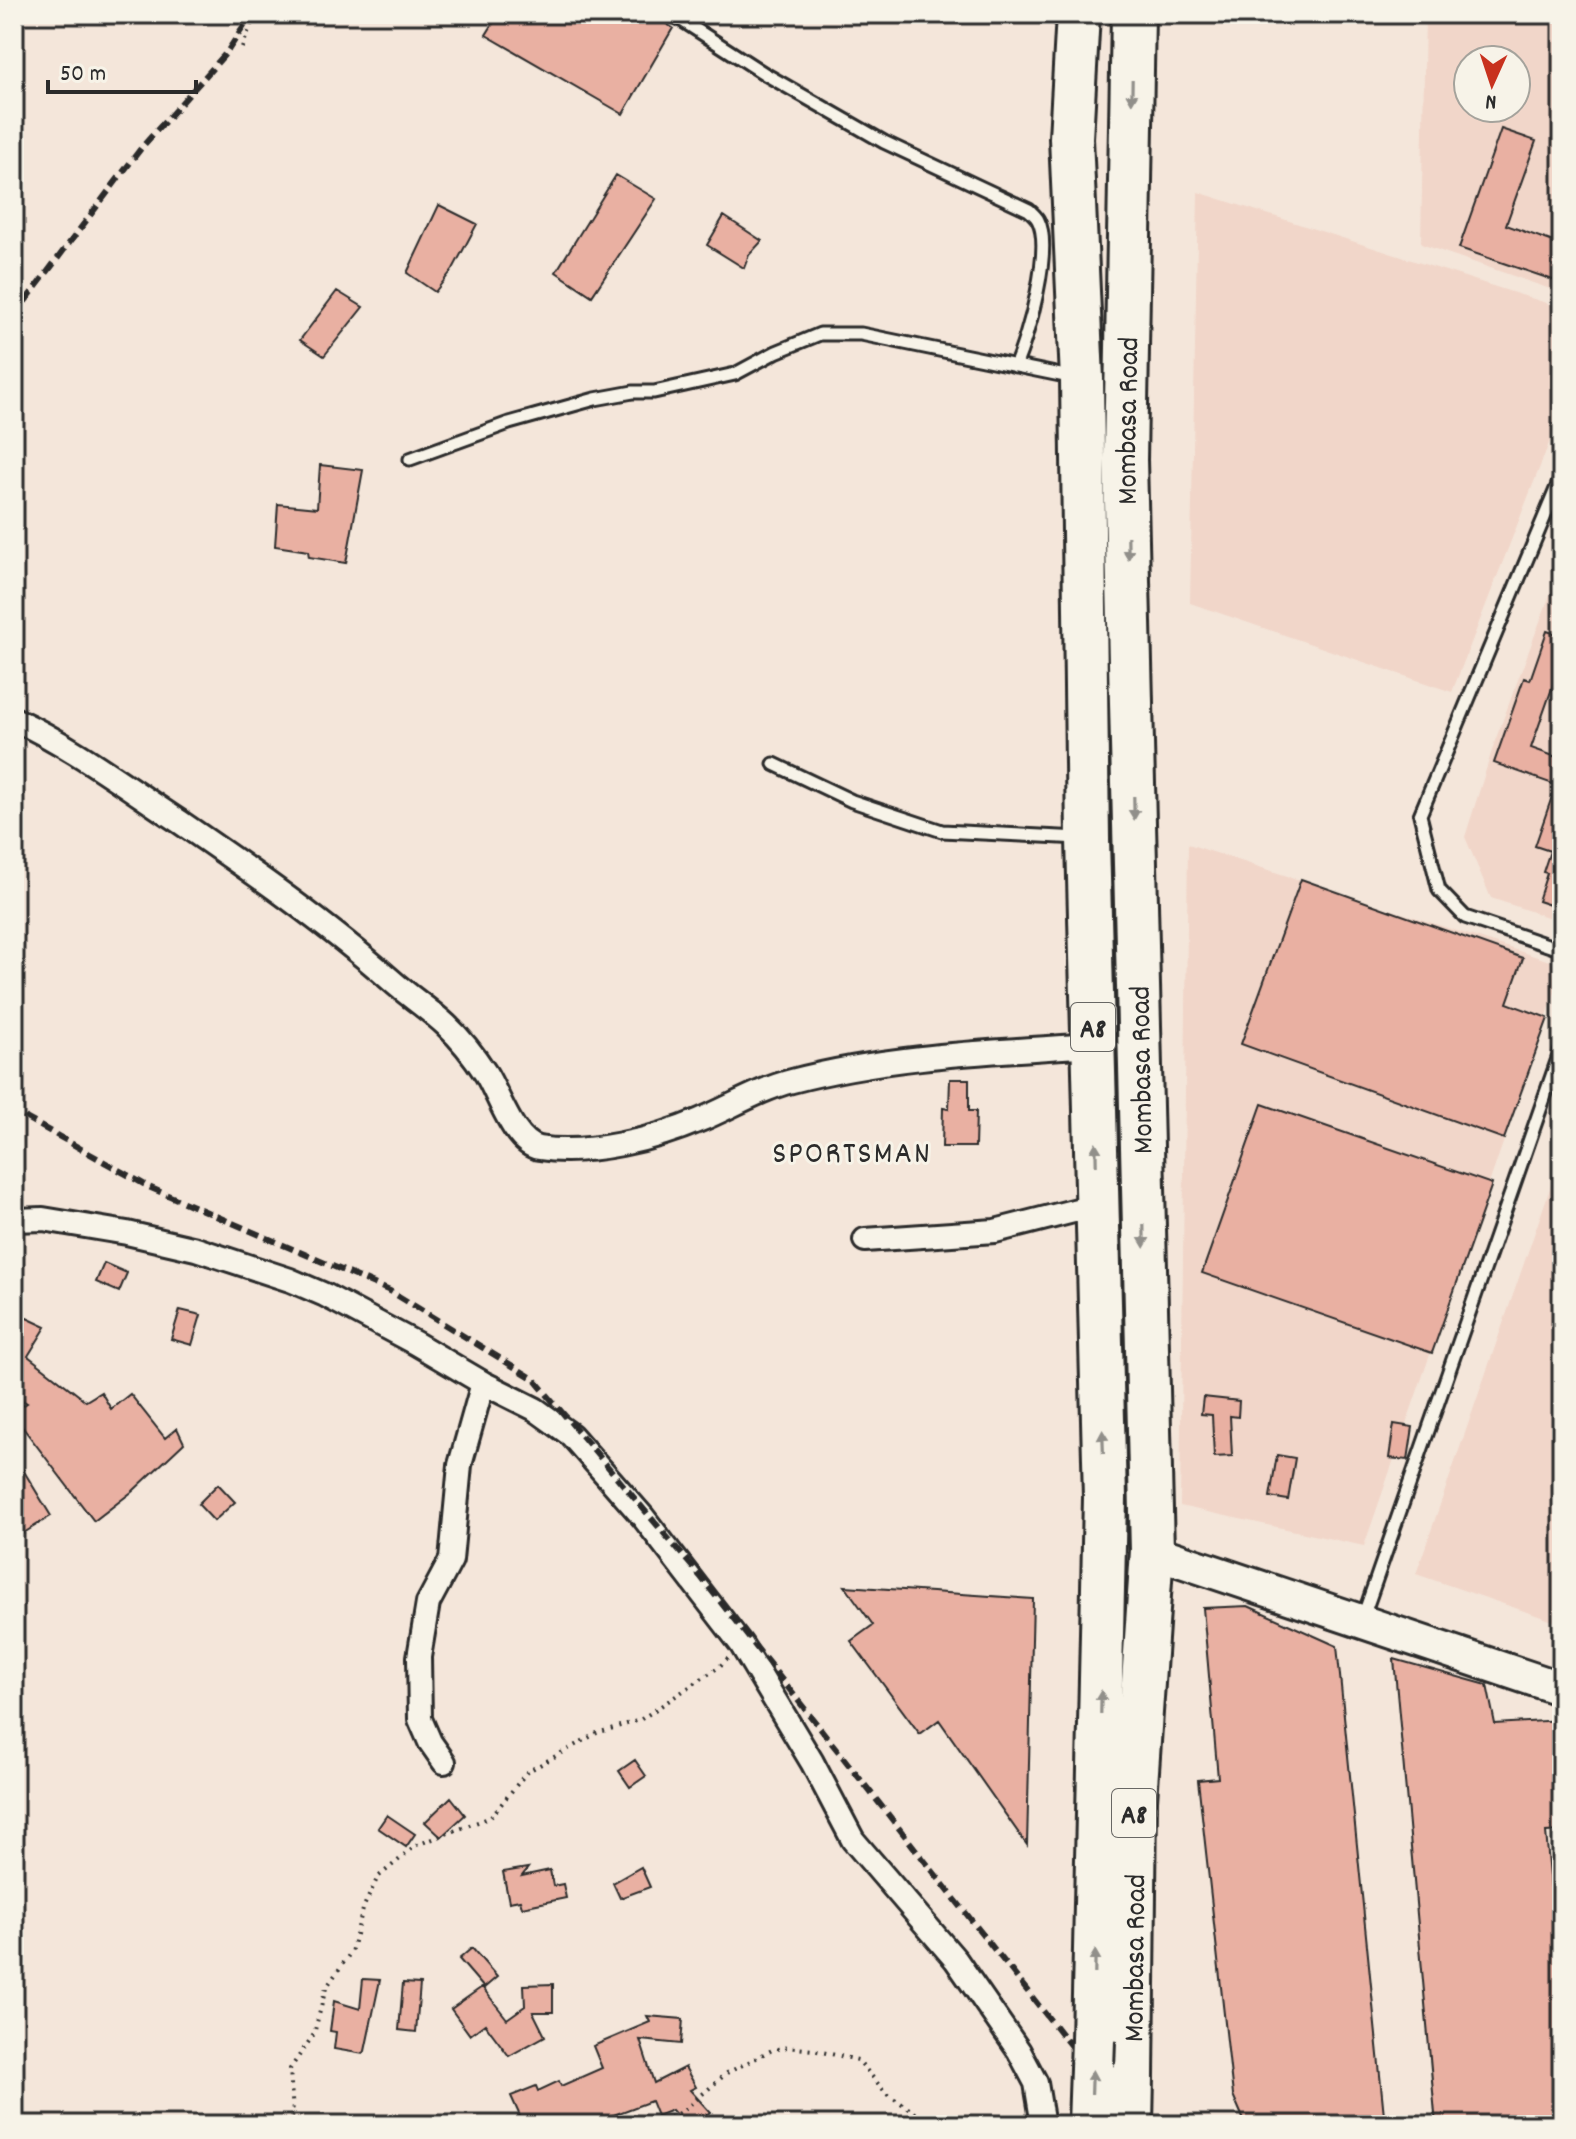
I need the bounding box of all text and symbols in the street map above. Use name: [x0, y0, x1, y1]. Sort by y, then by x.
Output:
scale bar: [48, 44, 196, 94]
north arrow: [1452, 44, 1532, 124]
text: 50 m: [60, 58, 106, 92]
one-way arrow: [1125, 80, 1138, 105]
text: N: [1485, 85, 1497, 116]
street label: Mombasa Road: [1108, 336, 1153, 506]
one-way arrow: [1121, 536, 1134, 561]
one-way arrow: [1127, 796, 1140, 821]
street label: Mombasa Road: [1122, 985, 1167, 1154]
road number: A8: [1071, 1003, 1115, 1051]
district label: SPORTSMAN: [772, 1133, 932, 1179]
one-way arrow: [1089, 1141, 1102, 1166]
one-way arrow: [1138, 1224, 1150, 1249]
one-way arrow: [1097, 1429, 1110, 1454]
one-way arrow: [1094, 1689, 1107, 1714]
road number: A8: [1112, 1789, 1156, 1837]
street label: Mombasa Road: [1115, 1874, 1160, 2042]
one-way arrow: [1089, 1949, 1101, 1974]
one-way arrow: [1085, 2069, 1098, 2095]

